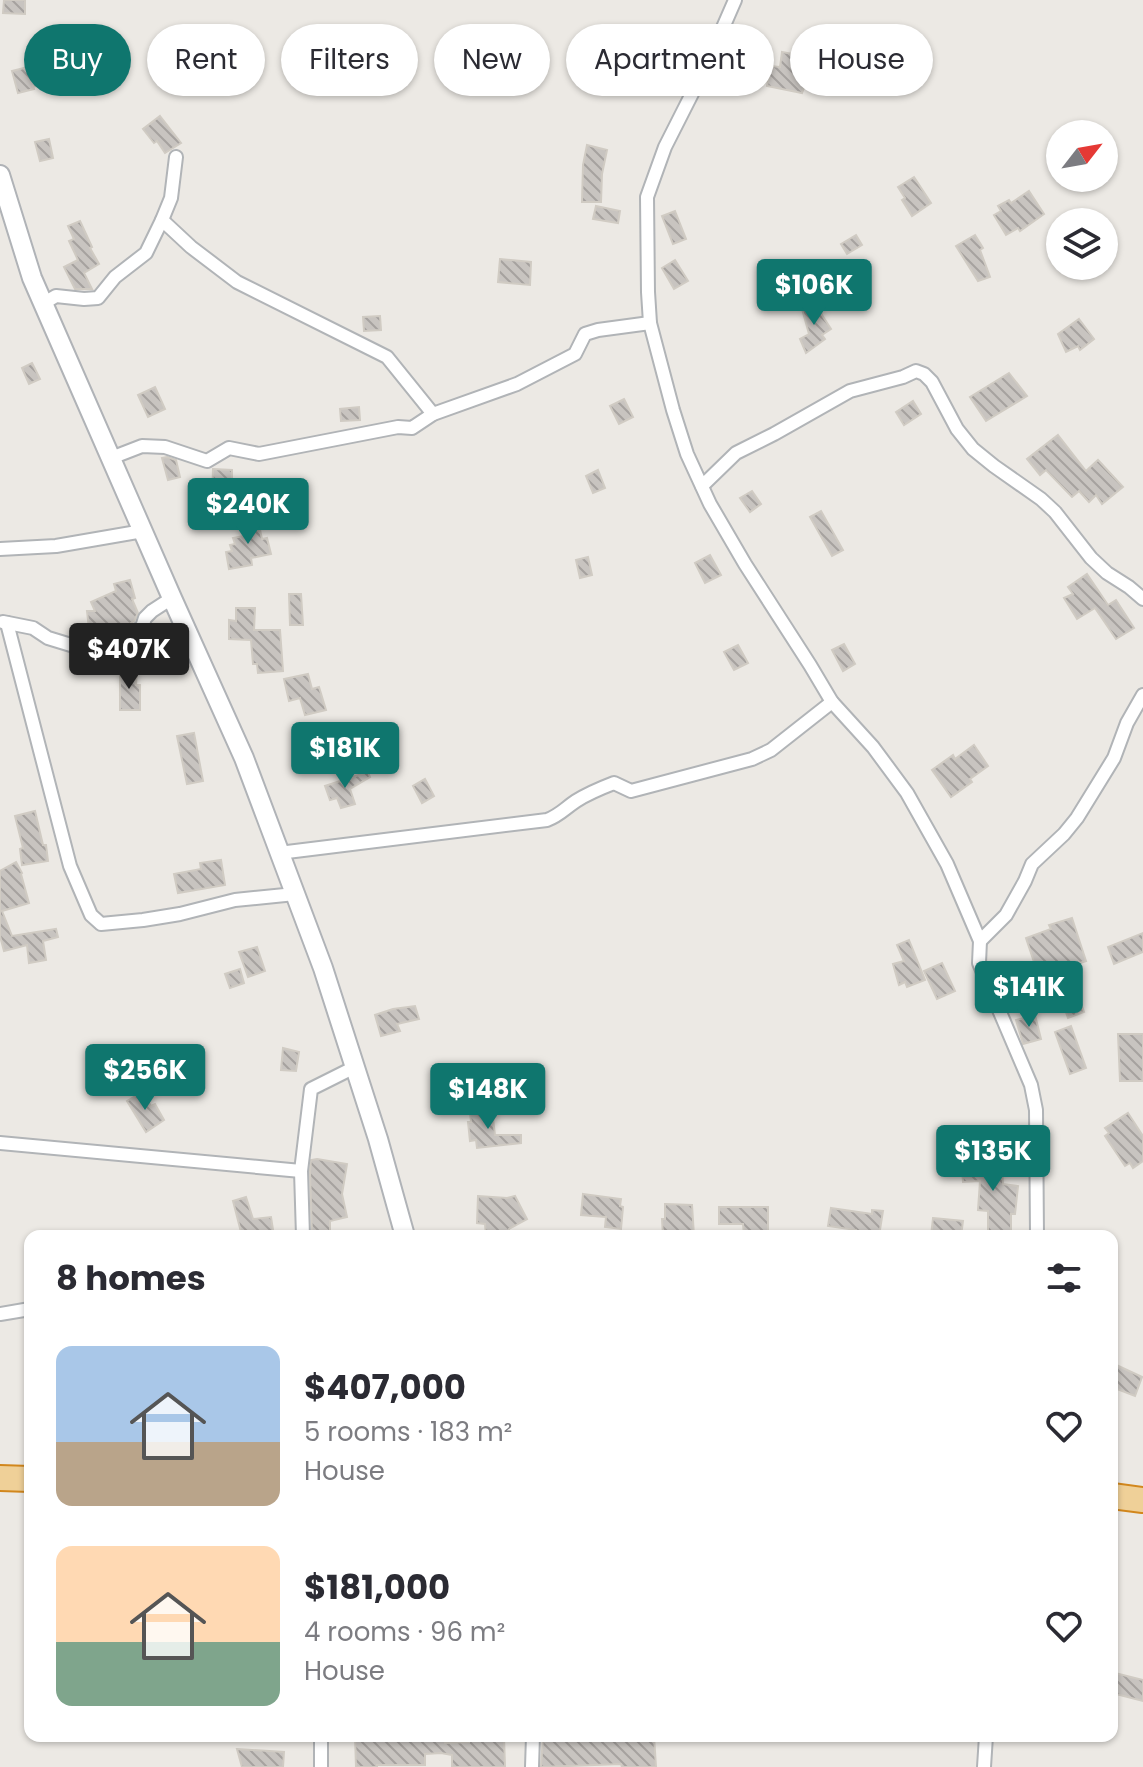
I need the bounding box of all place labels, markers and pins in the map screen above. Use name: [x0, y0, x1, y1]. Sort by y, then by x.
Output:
pin: $106K: [758, 259, 870, 327]
pin: $240K: [192, 478, 304, 546]
pin: $407K: [73, 623, 185, 691]
pin: $181K: [289, 722, 401, 790]
pin: $141K: [973, 961, 1085, 1029]
pin: $256K: [89, 1044, 201, 1112]
pin: $148K: [432, 1063, 544, 1131]
pin: $135K: [937, 1125, 1049, 1193]

